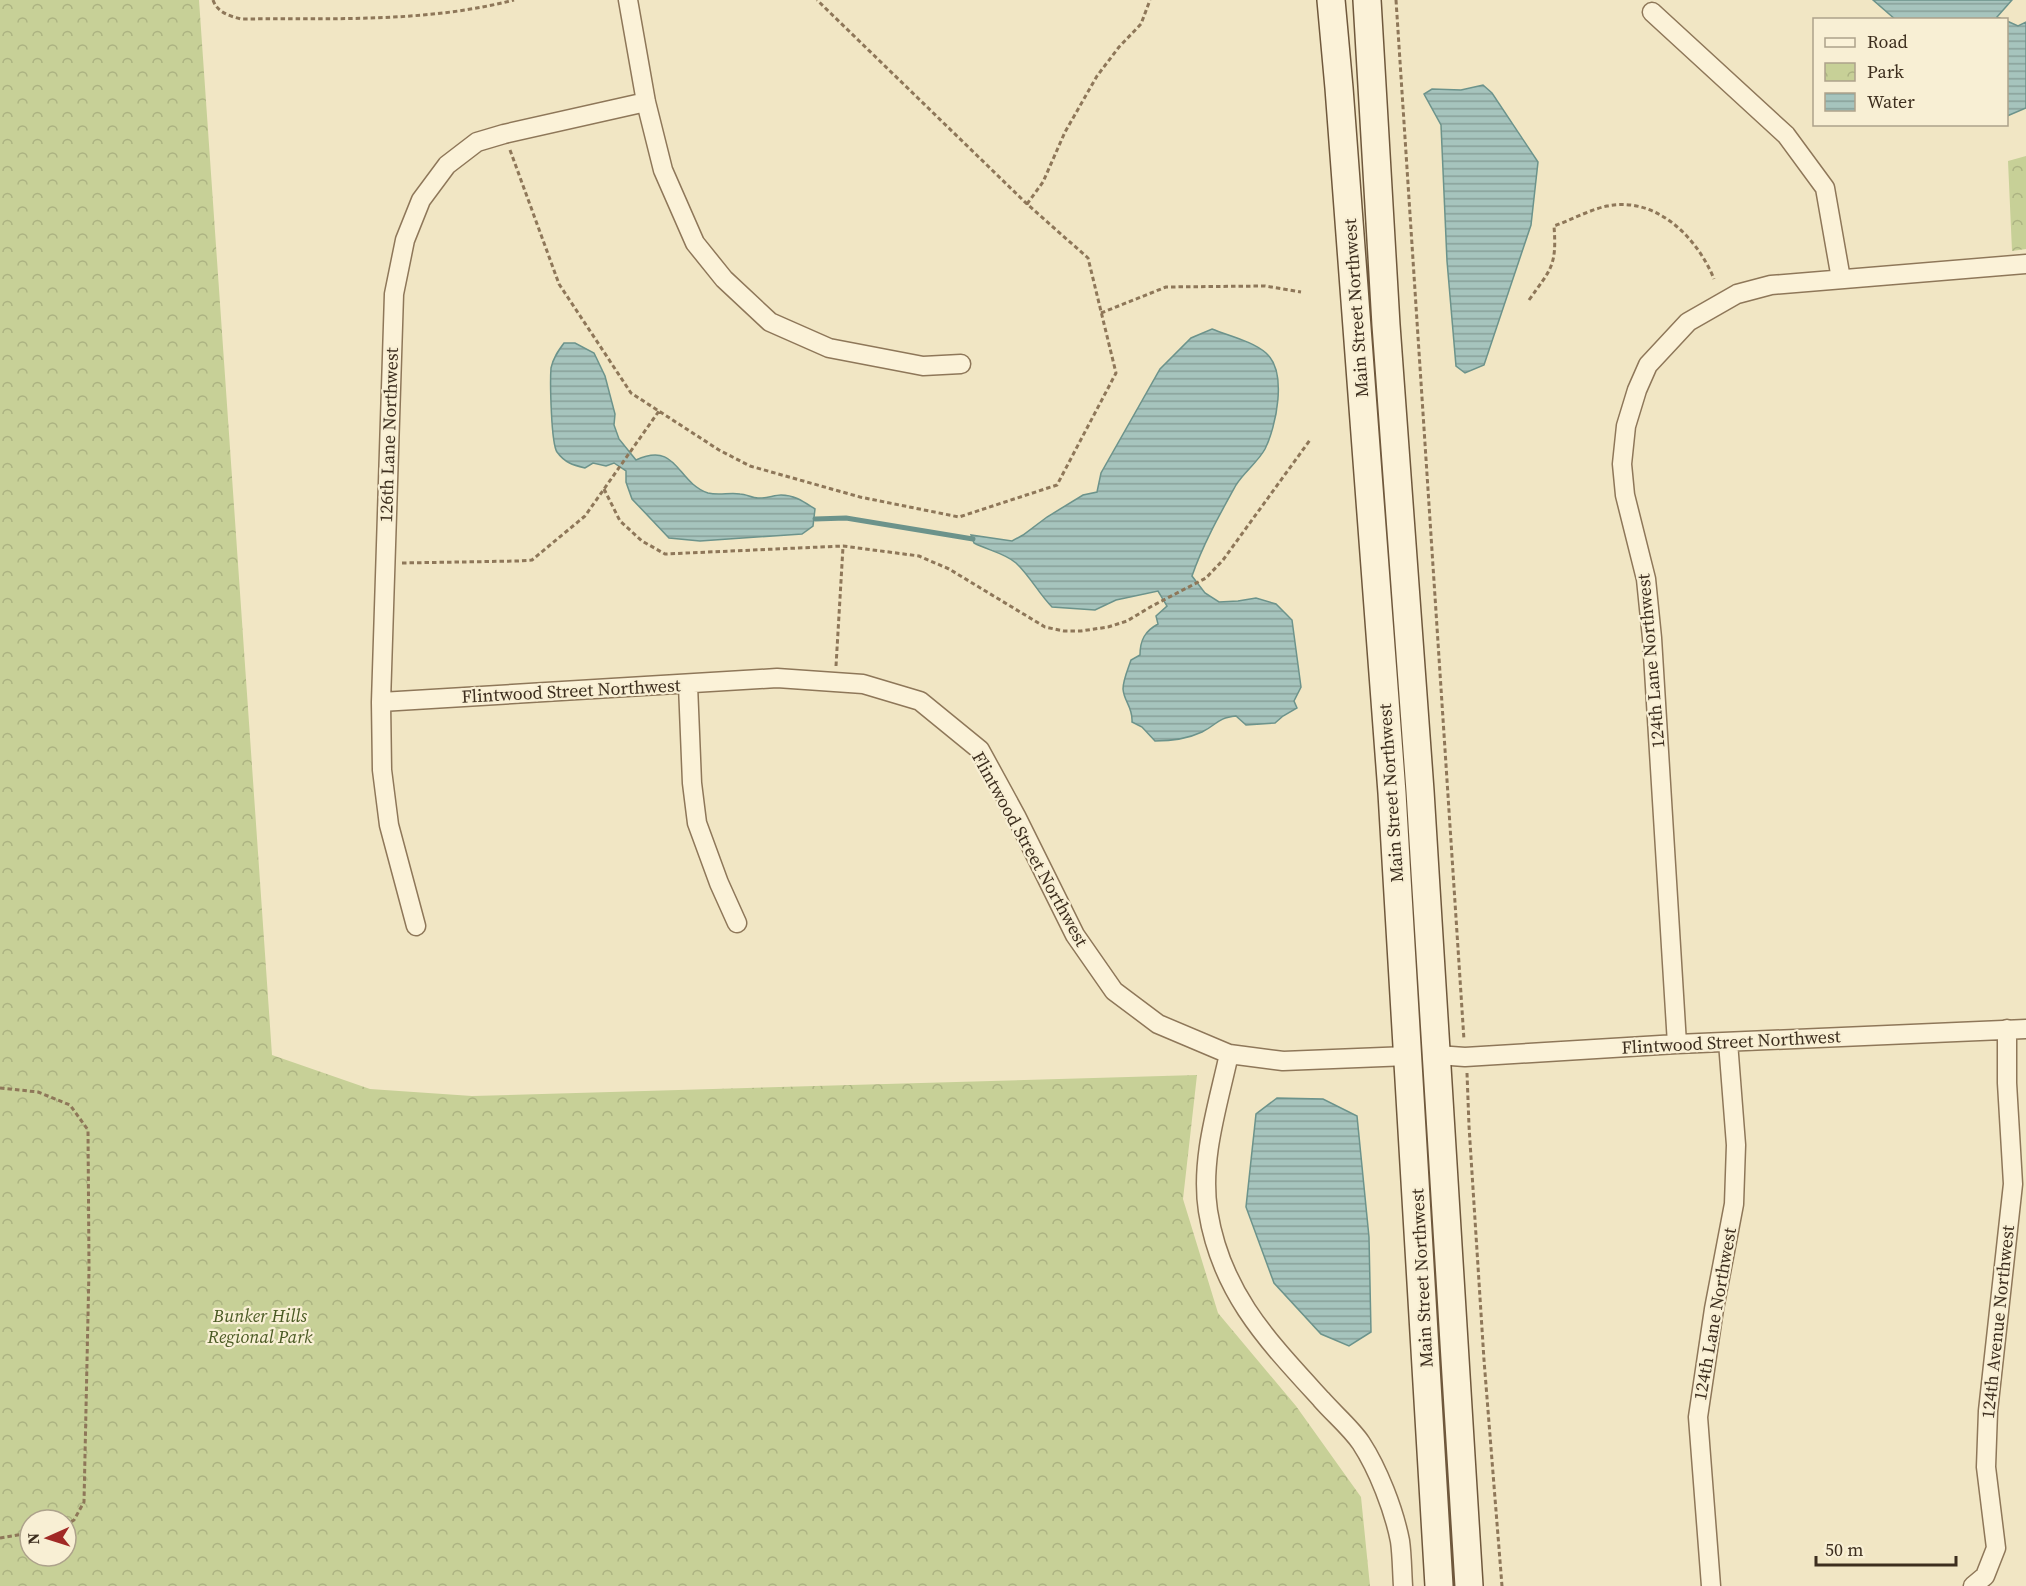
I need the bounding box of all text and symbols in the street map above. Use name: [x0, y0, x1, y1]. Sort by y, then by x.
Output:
legend: [1813, 18, 2008, 126]
text: Road: [1867, 29, 1908, 54]
text: Park: [1867, 59, 1904, 84]
text: Water: [1867, 89, 1915, 114]
street label: Main Street Northwest: [1337, 218, 1374, 398]
street label: 126th Lane Northwest: [373, 347, 404, 523]
street label: 124th Lane Northwest: [1630, 573, 1671, 749]
street label: Flintwood Street Northwest: [461, 672, 681, 709]
street label: Main Street Northwest: [1372, 703, 1409, 883]
street label: Flintwood Street Northwest: [966, 747, 1095, 951]
street label: Flintwood Street Northwest: [1621, 1023, 1841, 1060]
street label: Main Street Northwest: [1404, 1188, 1439, 1368]
street label: 124th Avenue Northwest: [1975, 1224, 2020, 1420]
street label: 124th Lane Northwest: [1687, 1225, 1742, 1402]
park label: Bunker Hills Regional Park: [206, 1303, 313, 1349]
north arrow: [18, 1508, 78, 1568]
scale bar: [1816, 1529, 1956, 1567]
text: N: [22, 1532, 44, 1545]
text: 50 m: [1825, 1537, 1863, 1562]

